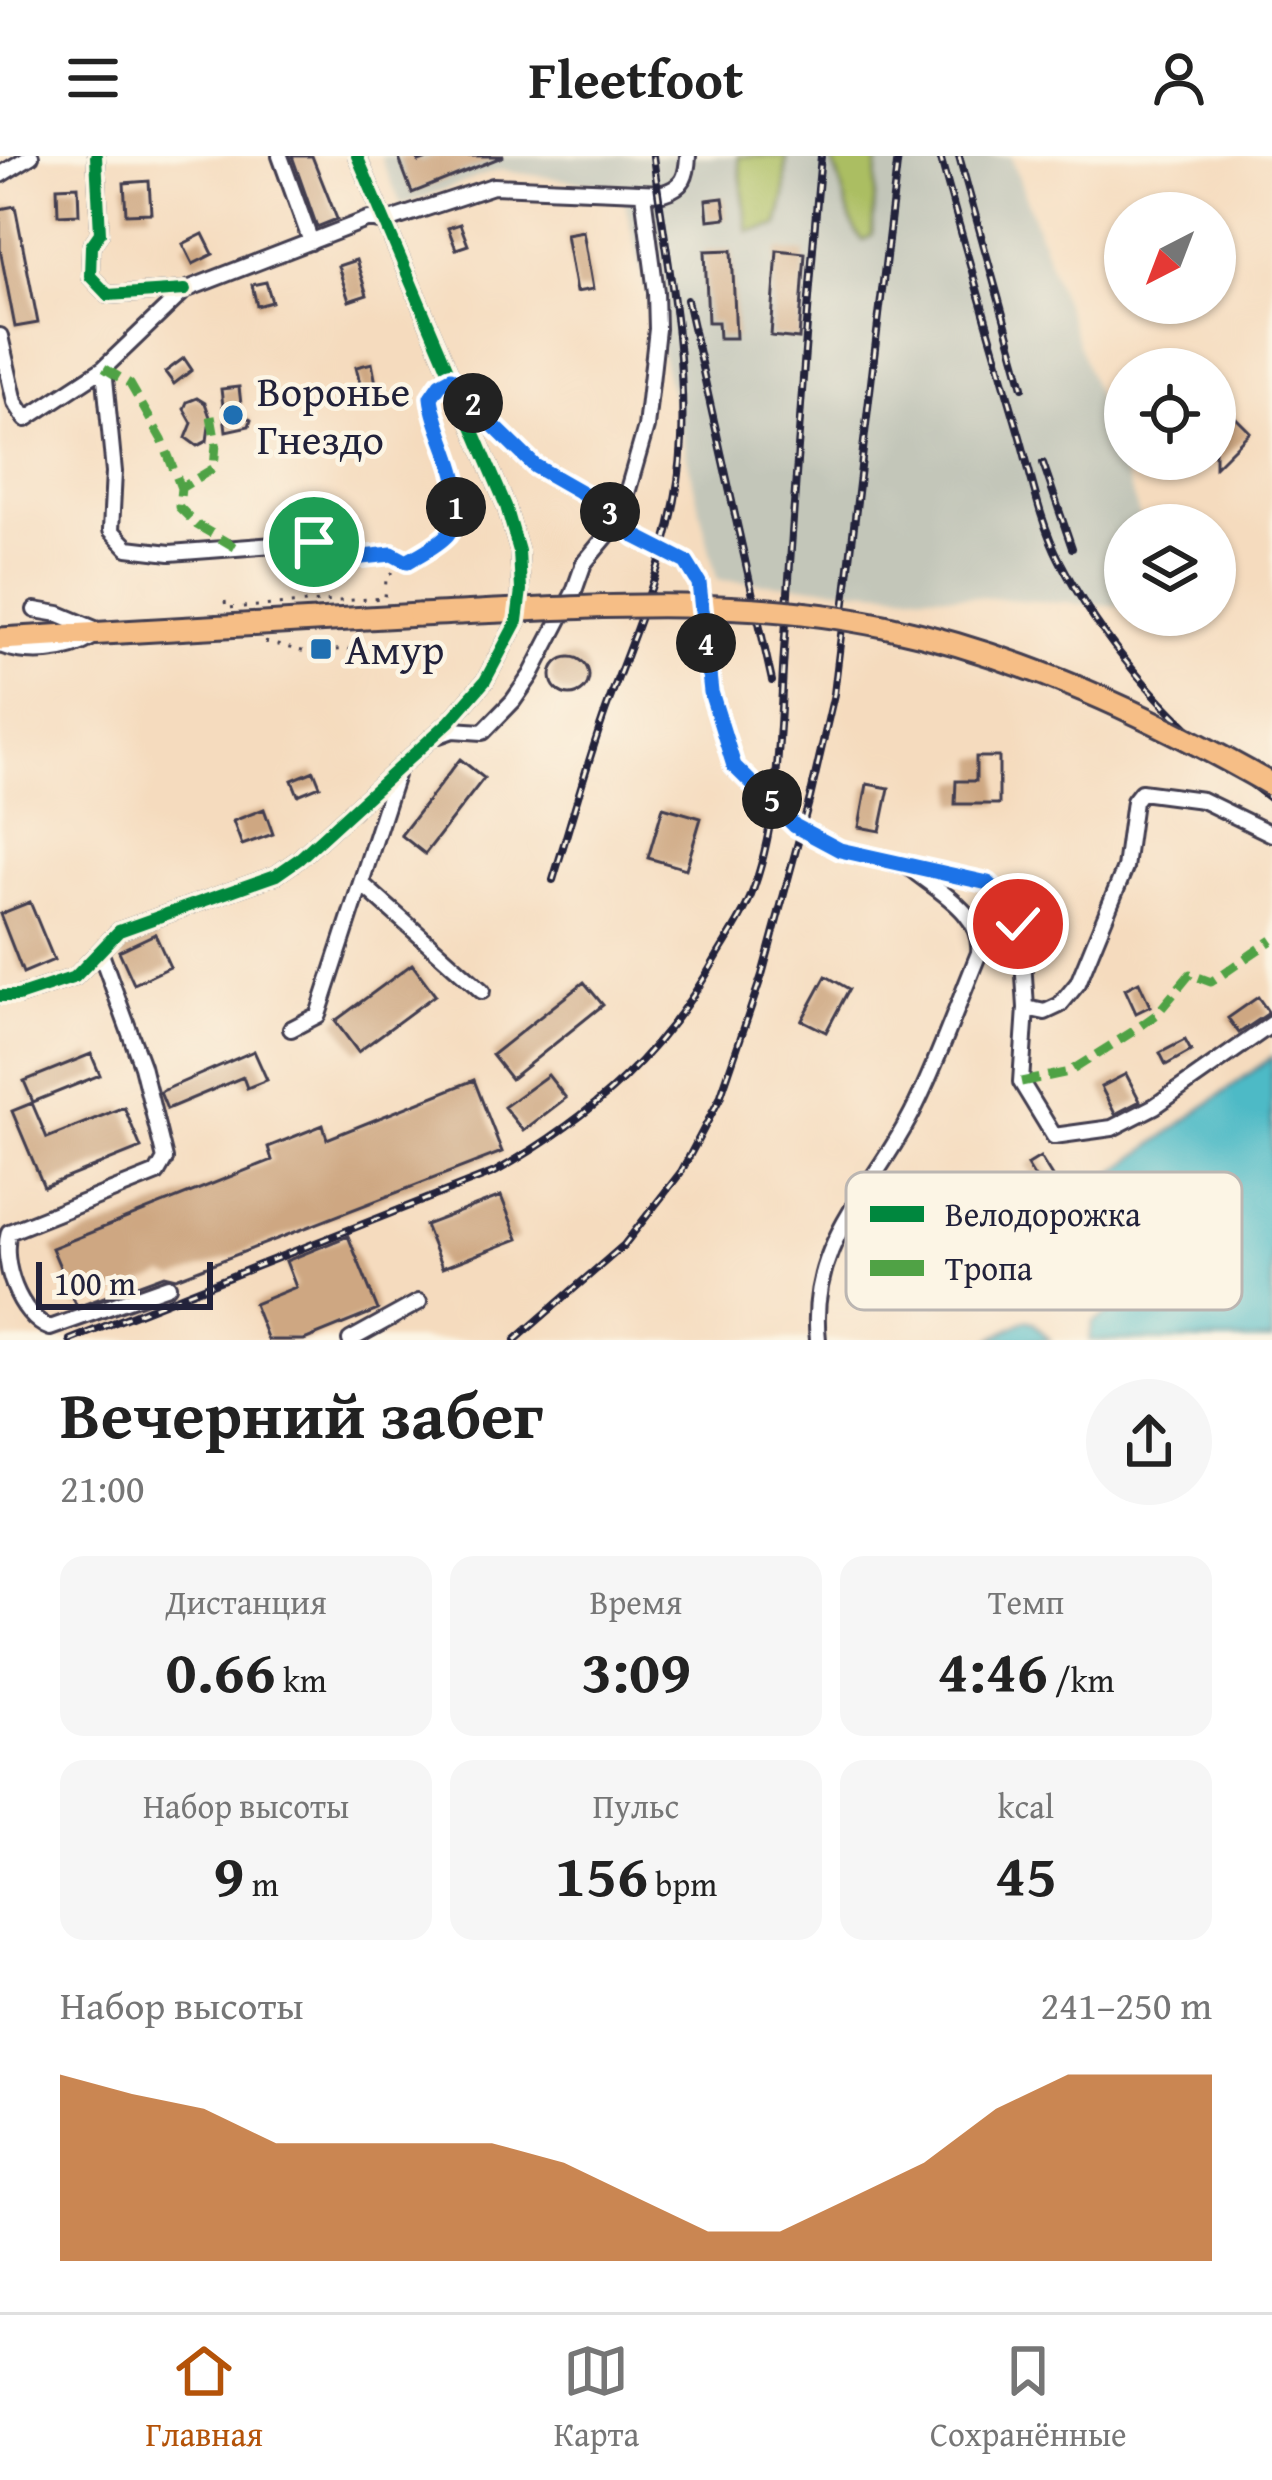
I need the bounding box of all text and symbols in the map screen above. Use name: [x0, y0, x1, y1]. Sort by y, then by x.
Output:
text: Fleetfoot: [529, 39, 743, 118]
icon: menu: [60, 45, 126, 111]
icon: person: [1146, 45, 1212, 111]
north arrow: [1104, 192, 1236, 324]
map controls: [1104, 192, 1236, 636]
button: locate: [1104, 348, 1236, 480]
place label: Воронье Гнездо: [257, 360, 410, 469]
pin: 2: [443, 373, 503, 433]
text: 2: [464, 379, 482, 427]
marker: Воронье Гнездо: [220, 402, 246, 428]
pin: 1: [426, 477, 486, 537]
pin: 3: [580, 482, 640, 542]
text: 1: [447, 483, 465, 531]
text: 3: [601, 488, 619, 536]
pin: [263, 491, 365, 593]
button: layers: [1104, 504, 1236, 636]
icon: arrive: [281, 509, 347, 575]
pin: 4: [676, 613, 736, 673]
place label: Амур: [345, 618, 445, 679]
text: 4: [697, 619, 715, 667]
marker: Амур: [308, 636, 334, 662]
pin: 5: [742, 769, 802, 829]
text: 5: [763, 775, 781, 823]
pin: [967, 873, 1069, 975]
icon: check: [985, 891, 1051, 957]
legend: [846, 1172, 1242, 1310]
text: Велодорожка: [945, 1190, 1141, 1238]
text: Тропа: [945, 1244, 1033, 1292]
scale bar: [36, 1256, 213, 1309]
text: 100 m: [54, 1259, 136, 1307]
text: Вечерний забег: [60, 1365, 543, 1462]
button: share: [1086, 1379, 1212, 1505]
text: 21:00: [60, 1459, 145, 1516]
text: Дистанция: [165, 1578, 327, 1626]
text: Время: [590, 1578, 682, 1626]
text: Темп: [988, 1578, 1064, 1626]
text: 0.66: [165, 1626, 276, 1714]
text: 3:09: [581, 1626, 691, 1714]
text: 4:46: [938, 1626, 1048, 1714]
text: km: [276, 1656, 327, 1704]
text: /km: [1048, 1656, 1114, 1704]
text: Набор высоты: [143, 1782, 349, 1830]
text: Пульс: [593, 1782, 679, 1830]
text: kcal: [998, 1782, 1054, 1830]
text: 9: [213, 1830, 244, 1918]
text: 156: [555, 1830, 648, 1918]
text: 45: [995, 1830, 1057, 1918]
text: m: [244, 1860, 279, 1908]
text: bpm: [648, 1860, 717, 1908]
text: Набор высоты: [60, 1976, 304, 2033]
text: 241–250 m: [1040, 1976, 1212, 2033]
tab: Главная: [145, 2338, 263, 2458]
tab: Карта: [554, 2338, 639, 2458]
tab: Сохранённые: [930, 2338, 1127, 2458]

